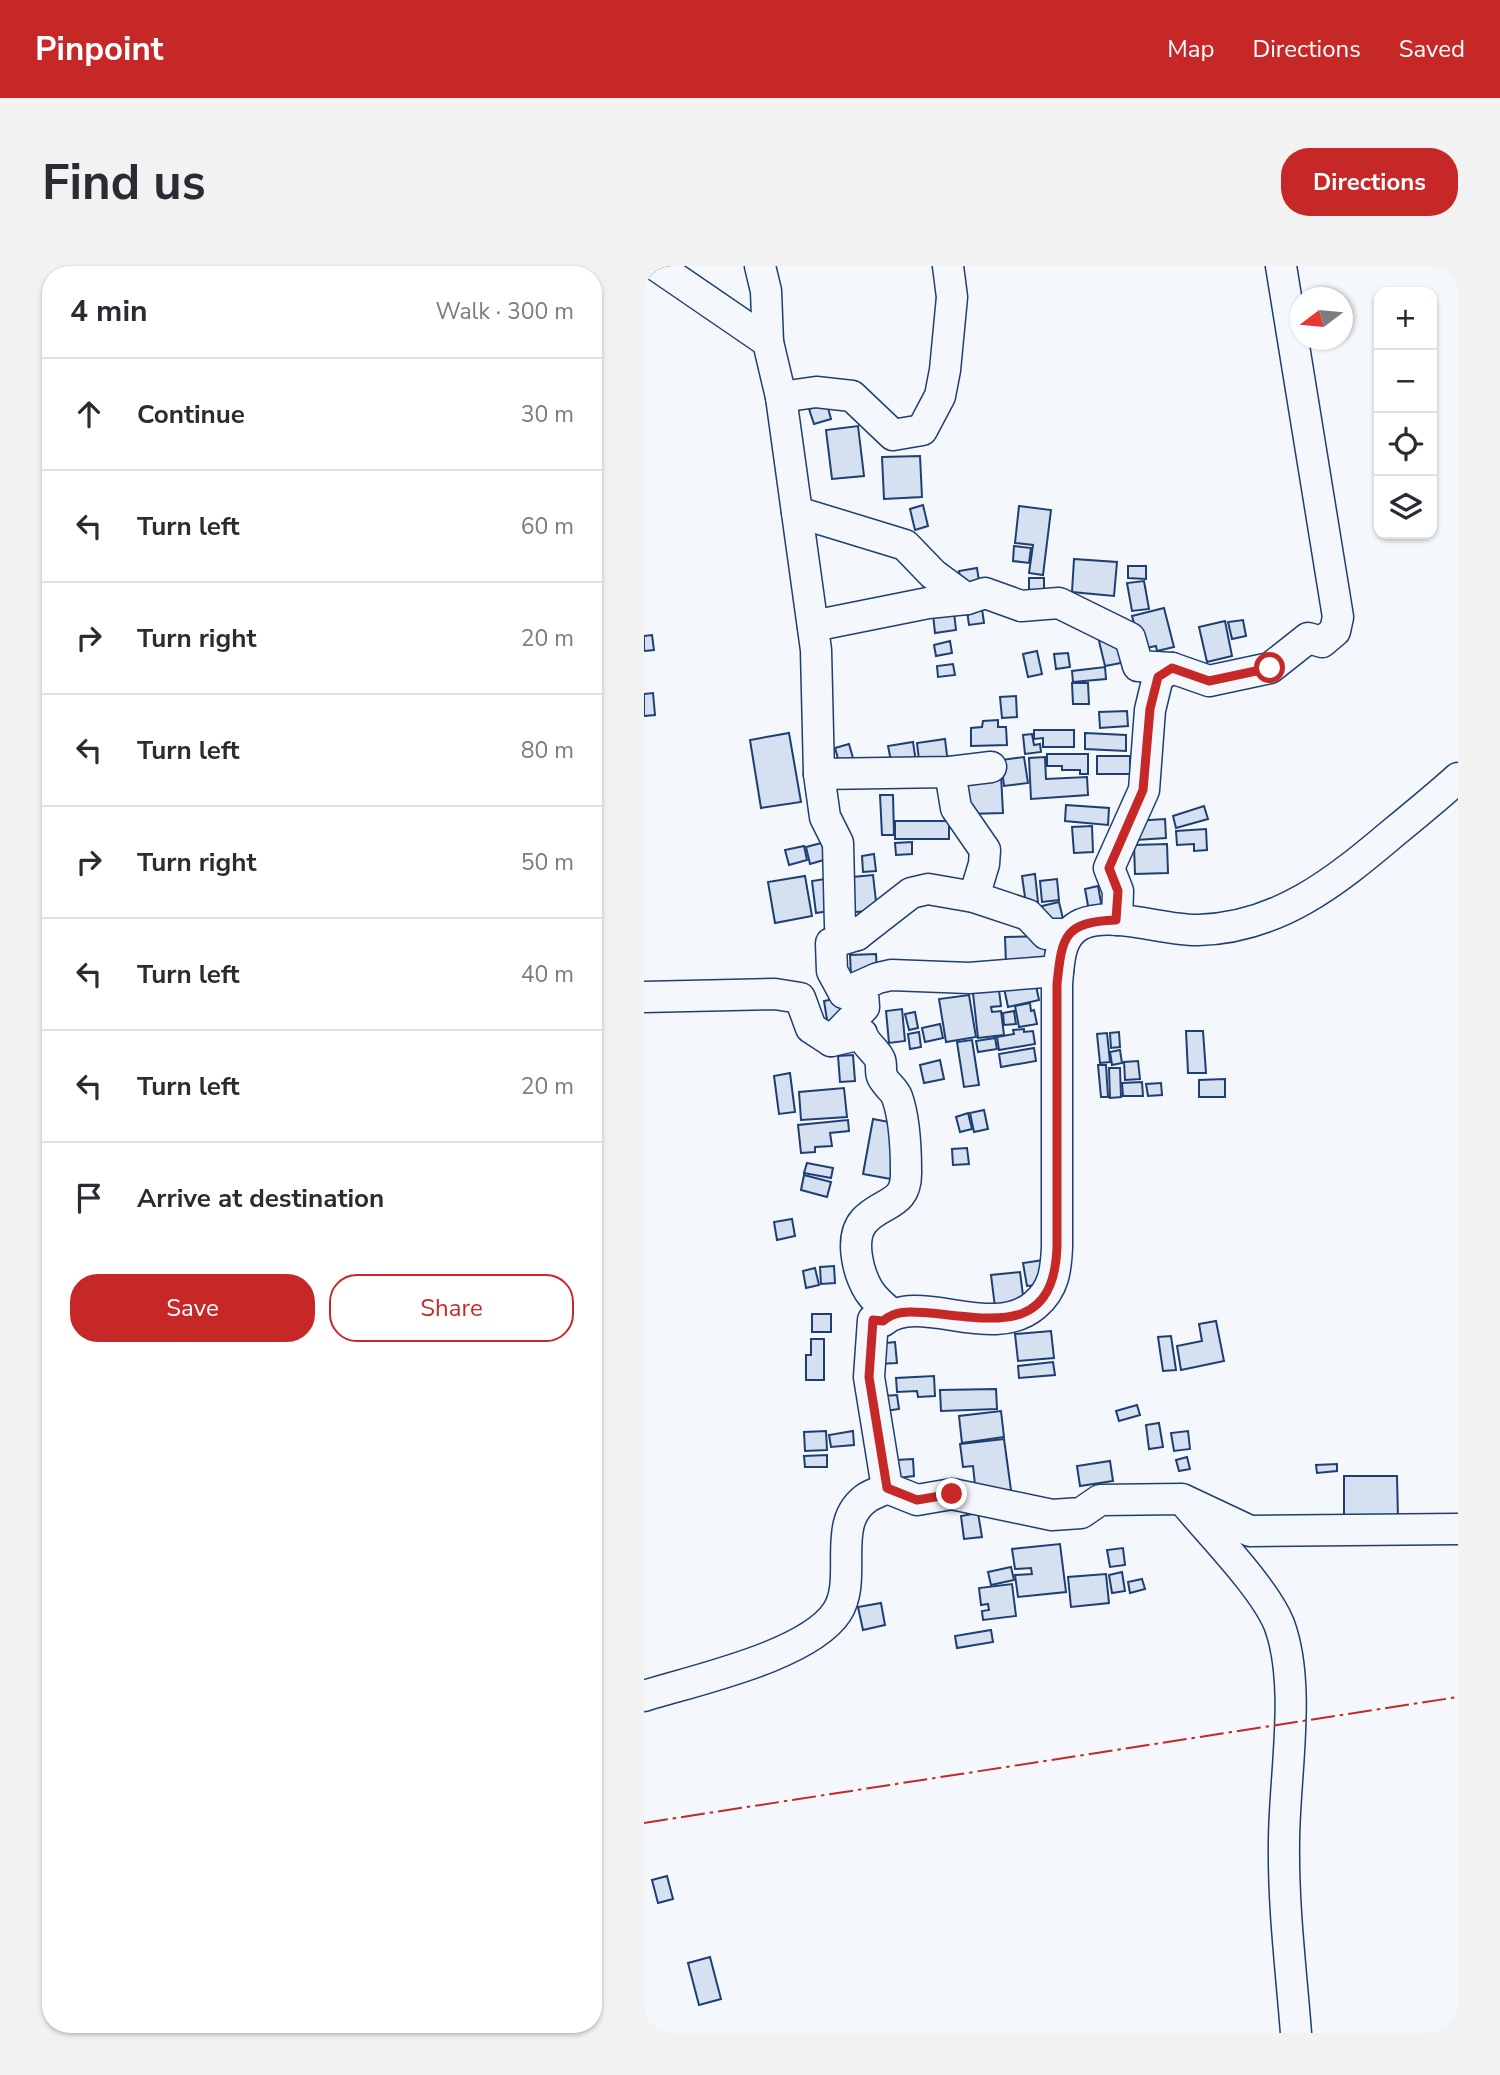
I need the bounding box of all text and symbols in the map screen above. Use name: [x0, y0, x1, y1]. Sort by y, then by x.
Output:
text: Pinpoint: [35, 27, 163, 72]
text: Map: [1167, 33, 1214, 65]
text: Directions: [1252, 33, 1361, 65]
text: Saved: [1399, 33, 1465, 65]
button: Directions: [1281, 148, 1458, 216]
text: Find us: [42, 149, 206, 216]
north arrow: [1290, 287, 1353, 350]
map controls: [1374, 287, 1437, 539]
button: +: [1374, 287, 1437, 350]
text: 4 min: [70, 291, 148, 332]
text: Walk · 300 m: [435, 296, 574, 327]
button: −: [1374, 350, 1437, 413]
icon: ahead: [70, 395, 108, 433]
text: Continue: [137, 397, 245, 432]
text: 30 m: [521, 399, 574, 430]
button: locate: [1374, 413, 1437, 476]
button: layers: [1374, 476, 1437, 539]
icon: left: [70, 507, 108, 545]
text: Turn left: [137, 509, 240, 544]
text: 60 m: [521, 511, 574, 542]
icon: right: [70, 619, 108, 657]
text: Turn right: [137, 621, 256, 656]
text: 20 m: [521, 623, 574, 654]
route start: [1254, 652, 1285, 683]
icon: left: [70, 731, 108, 769]
text: Turn left: [137, 733, 240, 768]
text: 80 m: [521, 735, 574, 766]
icon: right: [70, 843, 108, 881]
text: Turn right: [137, 845, 256, 880]
text: 50 m: [521, 847, 574, 878]
icon: left: [70, 955, 108, 993]
text: Turn left: [137, 957, 240, 992]
text: 40 m: [521, 959, 574, 990]
icon: left: [70, 1067, 108, 1105]
text: Turn left: [137, 1069, 240, 1104]
text: 20 m: [521, 1071, 574, 1102]
icon: arrive: [70, 1179, 108, 1217]
text: Arrive at destination: [137, 1181, 384, 1216]
button: Save: [70, 1274, 315, 1342]
button: Share: [329, 1274, 574, 1342]
route end: [936, 1478, 967, 1509]

